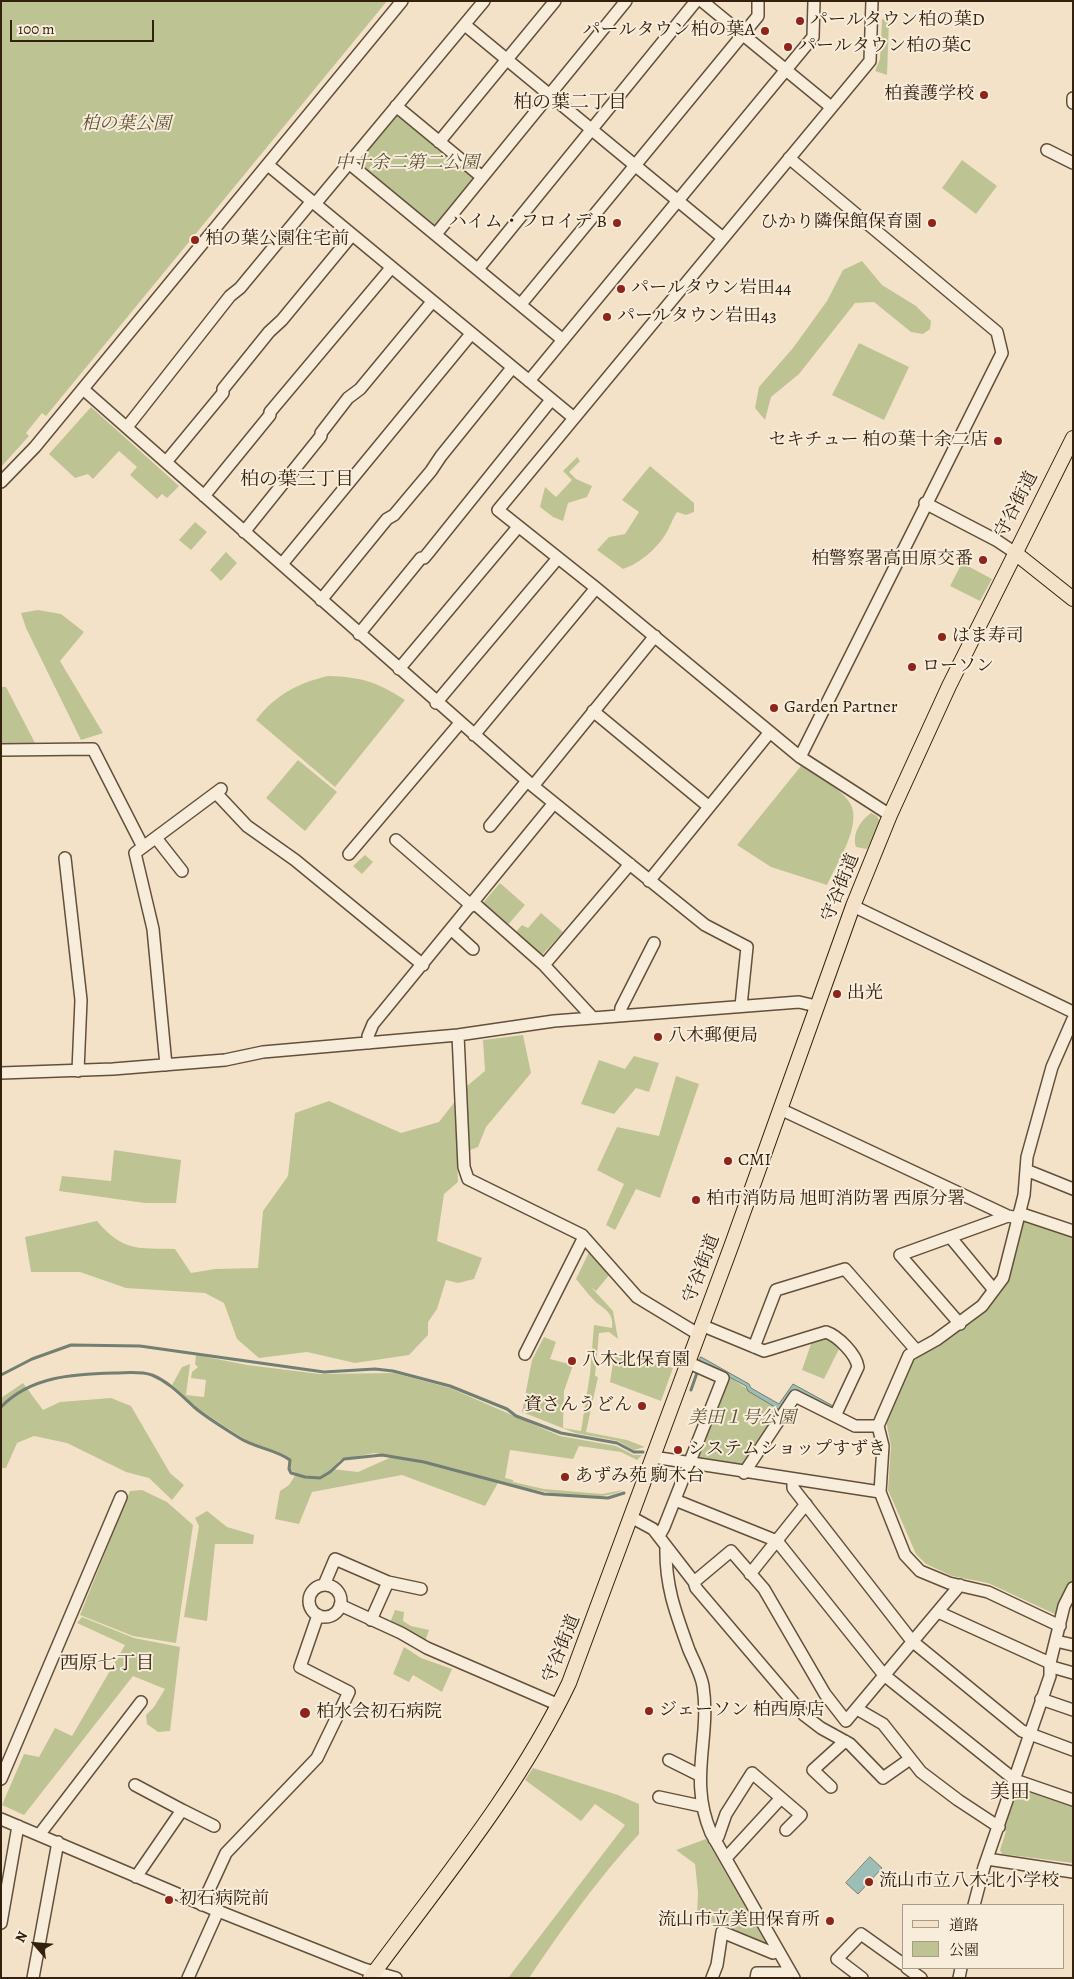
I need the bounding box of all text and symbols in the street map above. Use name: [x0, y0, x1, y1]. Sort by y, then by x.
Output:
scale bar: [12, 10, 156, 42]
place label: パールタウン柏の葉D: [810, 10, 985, 32]
marker: パールタウン柏の葉D: [794, 15, 806, 27]
text: 100 m: [18, 19, 55, 39]
place label: パールタウン柏の葉A: [582, 20, 755, 42]
marker: パールタウン柏の葉A: [759, 25, 771, 37]
place label: パールタウン柏の葉C: [798, 36, 971, 58]
marker: パールタウン柏の葉C: [782, 41, 794, 53]
place label: 柏養護学校: [884, 84, 974, 106]
marker: 柏養護学校: [978, 89, 990, 101]
district label: 柏の葉二丁目: [513, 92, 627, 114]
park label: 柏の葉公園: [81, 114, 171, 136]
park label: 中十余二第二公園: [335, 153, 479, 175]
place label: ハイム・フロイデ B: [449, 212, 607, 234]
place label: ひかり隣保館保育園: [760, 212, 922, 234]
marker: ハイム・フロイデ B: [611, 217, 623, 229]
marker: ひかり隣保館保育園: [926, 217, 938, 229]
place label: 柏の葉公園住宅前: [205, 229, 349, 251]
marker: 柏の葉公園住宅前: [189, 234, 201, 246]
place label: パールタウン岩田44: [631, 278, 791, 300]
marker: パールタウン岩田44: [615, 283, 627, 295]
place label: パールタウン岩田43: [617, 306, 777, 328]
marker: パールタウン岩田43: [601, 311, 613, 323]
place label: セキチュー 柏の葉十余二店: [768, 430, 988, 452]
marker: セキチュー 柏の葉十余二店: [992, 435, 1004, 447]
street label: 守谷街道: [991, 468, 1043, 542]
district label: 柏の葉三丁目: [240, 469, 354, 491]
place label: 柏警察署高田原交番: [811, 549, 973, 571]
marker: 柏警察署高田原交番: [977, 554, 989, 566]
place label: はま寿司: [952, 626, 1024, 648]
marker: はま寿司: [936, 631, 948, 643]
place label: ローソン: [922, 656, 994, 678]
marker: ローソン: [906, 661, 918, 673]
place label: Garden Partner: [784, 697, 898, 719]
marker: Garden Partner: [768, 702, 780, 714]
street label: 守谷街道: [818, 851, 864, 925]
place label: 出光: [847, 983, 883, 1005]
marker: 出光: [831, 988, 843, 1000]
place label: 八木郵便局: [668, 1026, 758, 1048]
marker: 八木郵便局: [652, 1031, 664, 1043]
place label: CMI: [738, 1150, 771, 1172]
marker: CMI: [722, 1155, 734, 1167]
place label: 柏市消防局 旭町消防署 西原分署: [706, 1189, 965, 1211]
marker: 柏市消防局 旭町消防署 西原分署: [690, 1194, 702, 1206]
street label: 守谷街道: [679, 1232, 725, 1306]
place label: 八木北保育園: [582, 1350, 690, 1372]
marker: 八木北保育園: [566, 1355, 578, 1367]
place label: 資さんうどん: [524, 1395, 632, 1417]
marker: 資さんうどん: [636, 1400, 648, 1412]
park label: 美田１号公園: [688, 1408, 796, 1430]
place label: システムショップすずき: [688, 1439, 886, 1461]
marker: システムショップすずき: [672, 1444, 684, 1456]
place label: あずみ苑 駒木台: [575, 1466, 705, 1488]
marker: あずみ苑 駒木台: [559, 1471, 571, 1483]
street label: 守谷街道: [539, 1612, 585, 1686]
district label: 西原七丁目: [60, 1653, 154, 1675]
place label: ジェーソン 柏西原店: [659, 1700, 825, 1722]
place label: 柏水会初石病院: [316, 1702, 442, 1724]
marker: ジェーソン 柏西原店: [643, 1705, 655, 1717]
marker: 柏水会初石病院: [298, 1706, 312, 1720]
district label: 美田: [990, 1781, 1030, 1805]
place label: 流山市立八木北小学校: [879, 1871, 1059, 1893]
marker: 流山市立八木北小学校: [863, 1876, 875, 1888]
place label: 初石病院前: [179, 1889, 269, 1911]
marker: 初石病院前: [163, 1894, 175, 1906]
legend: [902, 1904, 1064, 1969]
place label: 流山市立美田保育所: [658, 1910, 820, 1932]
marker: 流山市立美田保育所: [824, 1915, 836, 1927]
text: 道路: [949, 1915, 979, 1935]
north arrow: [10, 1919, 60, 1969]
text: N: [10, 1928, 32, 1946]
text: 公園: [949, 1940, 979, 1960]

